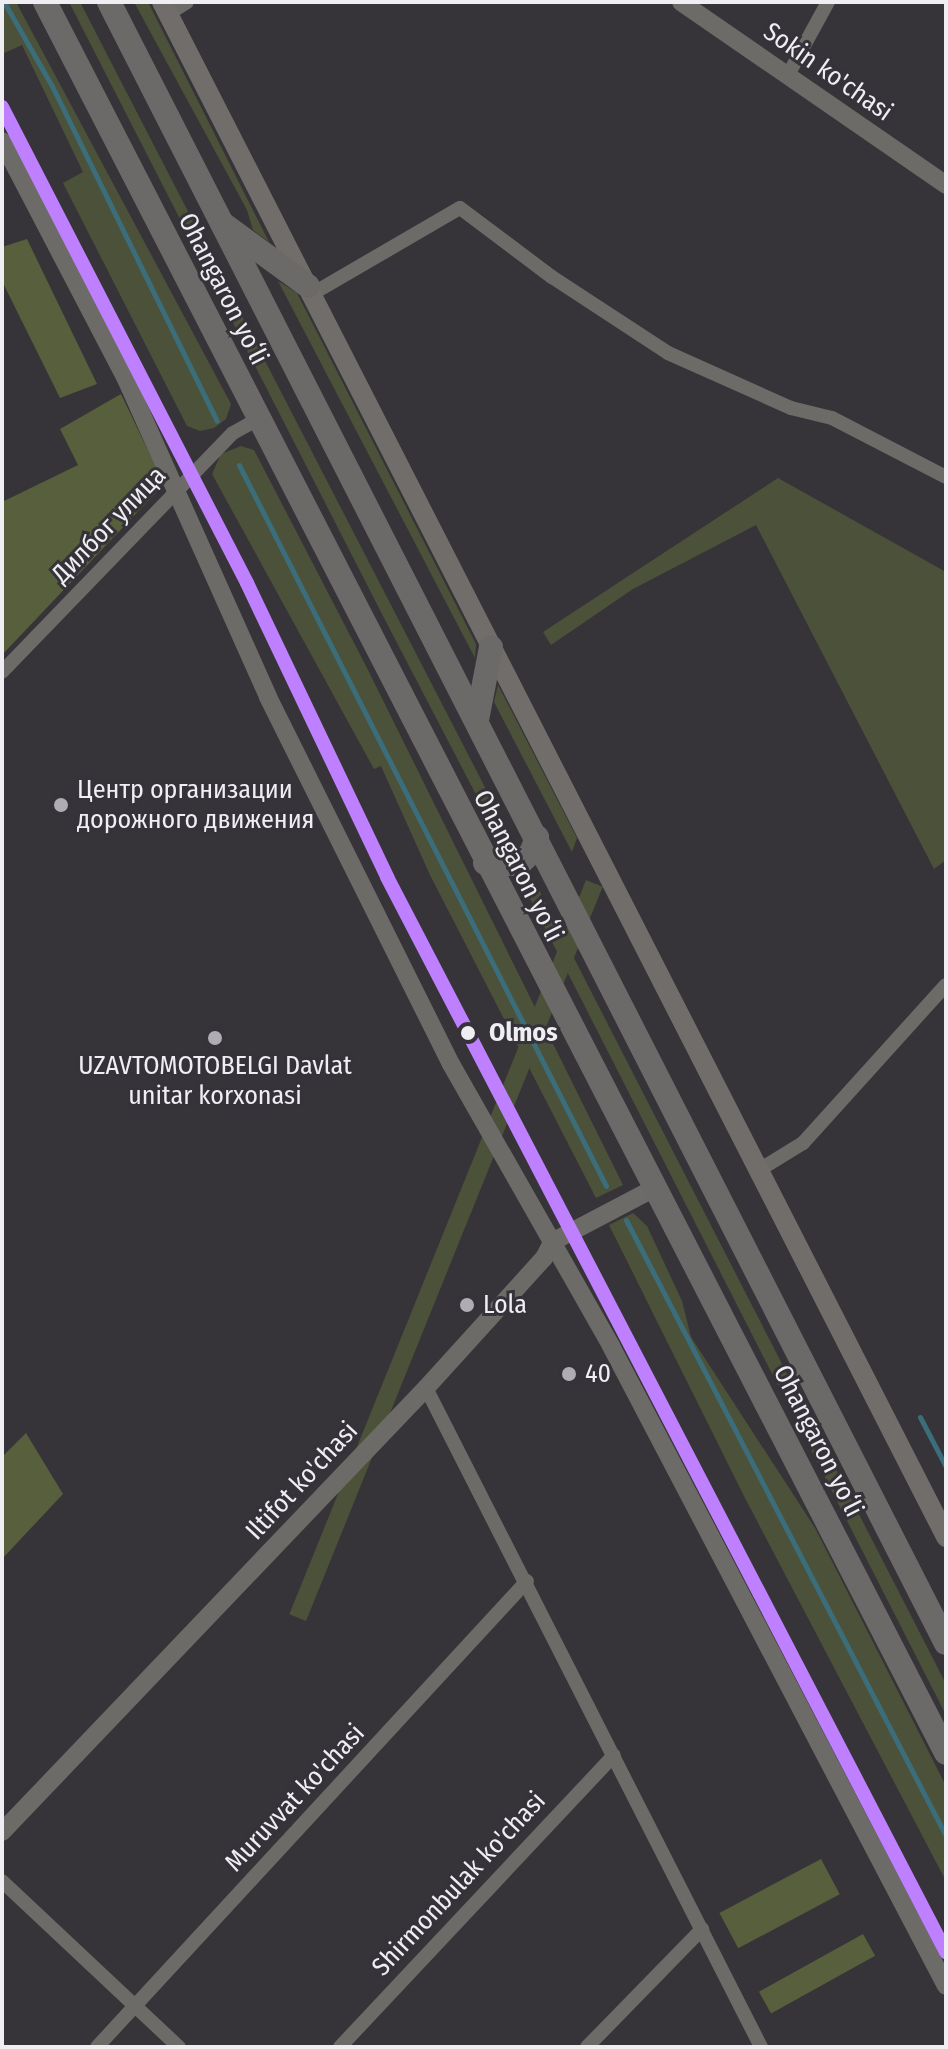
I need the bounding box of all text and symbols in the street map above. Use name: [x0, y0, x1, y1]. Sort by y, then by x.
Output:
street label: Sokin ko'chasi: [757, 16, 899, 128]
street label: Ohangaron yoʻli: [171, 208, 275, 370]
street label: Дилбог улица: [46, 460, 172, 590]
place label: Центр организации дорожного движения: [77, 774, 314, 836]
street label: Ohangaron yoʻli: [466, 785, 570, 947]
marker: Центр организации дорожного движения: [52, 796, 70, 814]
place label: Olmos: [489, 1017, 558, 1049]
marker: Olmos: [454, 1019, 482, 1047]
marker: UZAVTOMOTOBELGI Davlat unitar korxonasi: [206, 1029, 224, 1047]
place label: UZAVTOMOTOBELGI Davlat unitar korxonasi: [78, 1050, 352, 1112]
place label: Lola: [483, 1289, 527, 1321]
marker: Lola: [458, 1296, 476, 1314]
place label: 40: [585, 1358, 611, 1390]
street label: Ohangaron yoʻli: [766, 1360, 870, 1522]
marker: 40: [560, 1365, 578, 1383]
street label: Iltifot ko'chasi: [239, 1415, 365, 1547]
street label: Muruvvat ko'chasi: [219, 1718, 371, 1878]
street label: Shirmonbulak ko'chasi: [366, 1786, 552, 1982]

